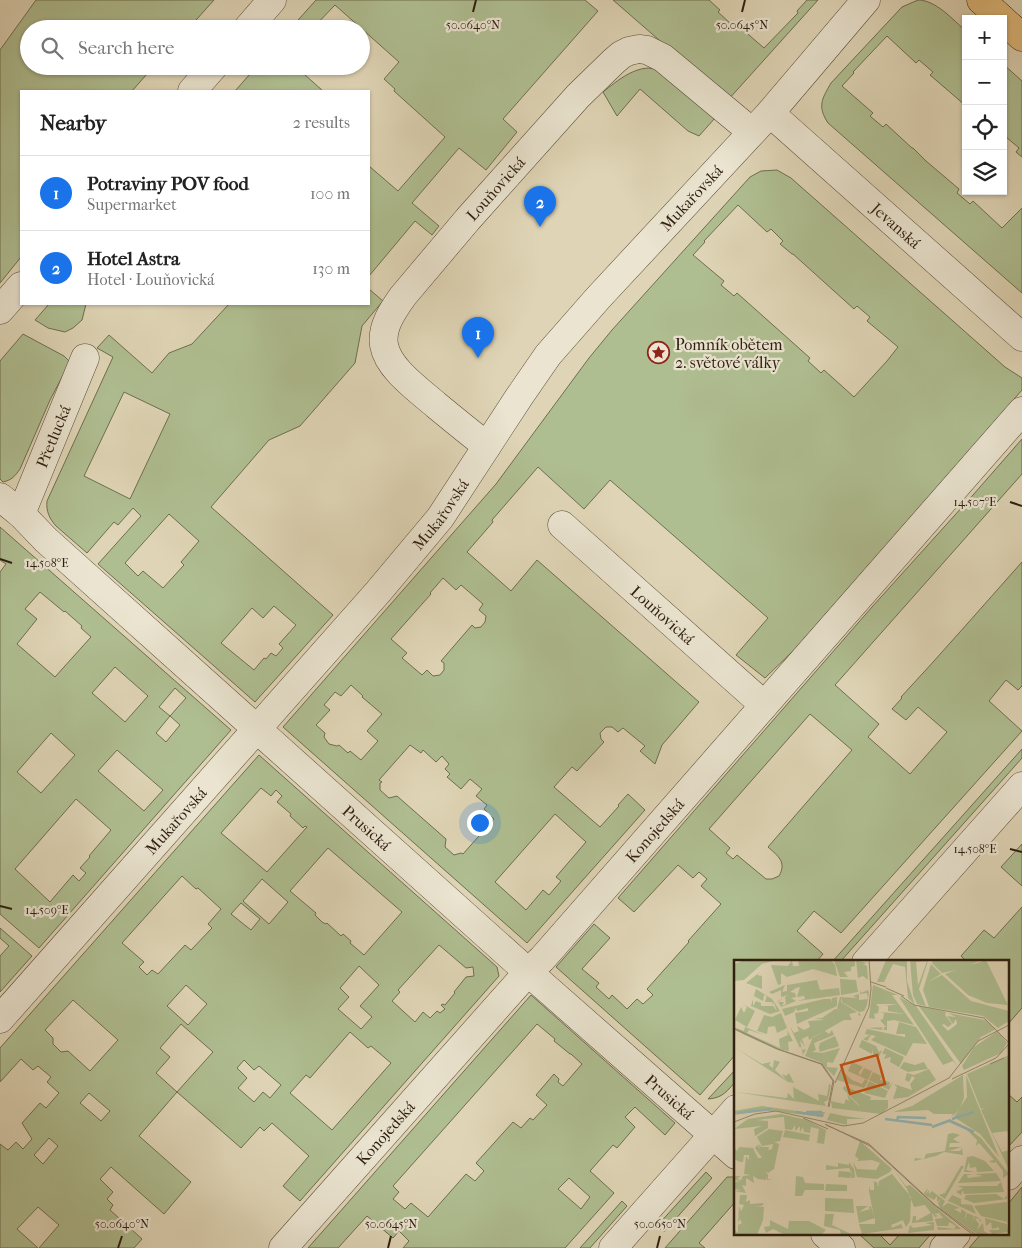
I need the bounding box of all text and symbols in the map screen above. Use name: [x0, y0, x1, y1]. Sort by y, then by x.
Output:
map controls: [962, 15, 1007, 195]
button: +: [962, 15, 1007, 60]
text: 50.0640°N: [446, 18, 500, 32]
text: 50.0645°N: [716, 18, 768, 32]
search box: [20, 20, 370, 75]
icon: search: [38, 34, 66, 62]
text: Search here: [78, 37, 174, 59]
button: −: [962, 60, 1007, 105]
button: locate: [962, 105, 1007, 150]
text: Nearby: [40, 111, 106, 135]
text: 2 results: [293, 113, 350, 132]
button: layers: [962, 150, 1007, 195]
street label: Louňovická: [462, 152, 529, 224]
street label: Mukařovská: [656, 160, 727, 235]
text: Potraviny POV food: [87, 173, 249, 195]
text: 1: [53, 184, 59, 203]
text: 100 m: [310, 184, 350, 203]
pin: 2: [524, 186, 556, 227]
text: Supermarket: [87, 195, 177, 214]
street label: Jevanská: [866, 197, 925, 253]
text: Hotel Astra: [87, 248, 180, 270]
text: 2: [52, 259, 60, 278]
text: 130 m: [312, 259, 350, 278]
text: Hotel · Louňovická: [87, 270, 215, 289]
pin: 1: [462, 317, 494, 358]
place label: Pomník obětem 2. světové války: [675, 335, 783, 372]
place icon: Pomník obětem 2. světové války: [647, 341, 671, 365]
street label: Přetlucká: [32, 402, 74, 470]
street label: Mukařovská: [408, 475, 473, 554]
text: 14.507°E: [954, 495, 996, 509]
text: 14.508°E: [25, 556, 69, 570]
street label: Louňovická: [627, 581, 699, 649]
street label: Mukařovská: [141, 783, 211, 858]
street label: Konojedská: [621, 794, 688, 866]
street label: Prusická: [339, 801, 396, 855]
your location: [467, 810, 493, 836]
text: 14.508°E: [953, 842, 997, 856]
text: 14.509°E: [25, 903, 69, 917]
inset map: [734, 960, 1010, 1236]
street label: Prusická: [641, 1070, 698, 1124]
street label: Konojedská: [352, 1097, 419, 1169]
text: 50.0640°N: [95, 1217, 149, 1231]
text: 50.0645°N: [365, 1217, 417, 1231]
text: 50.0650°N: [634, 1217, 686, 1231]

